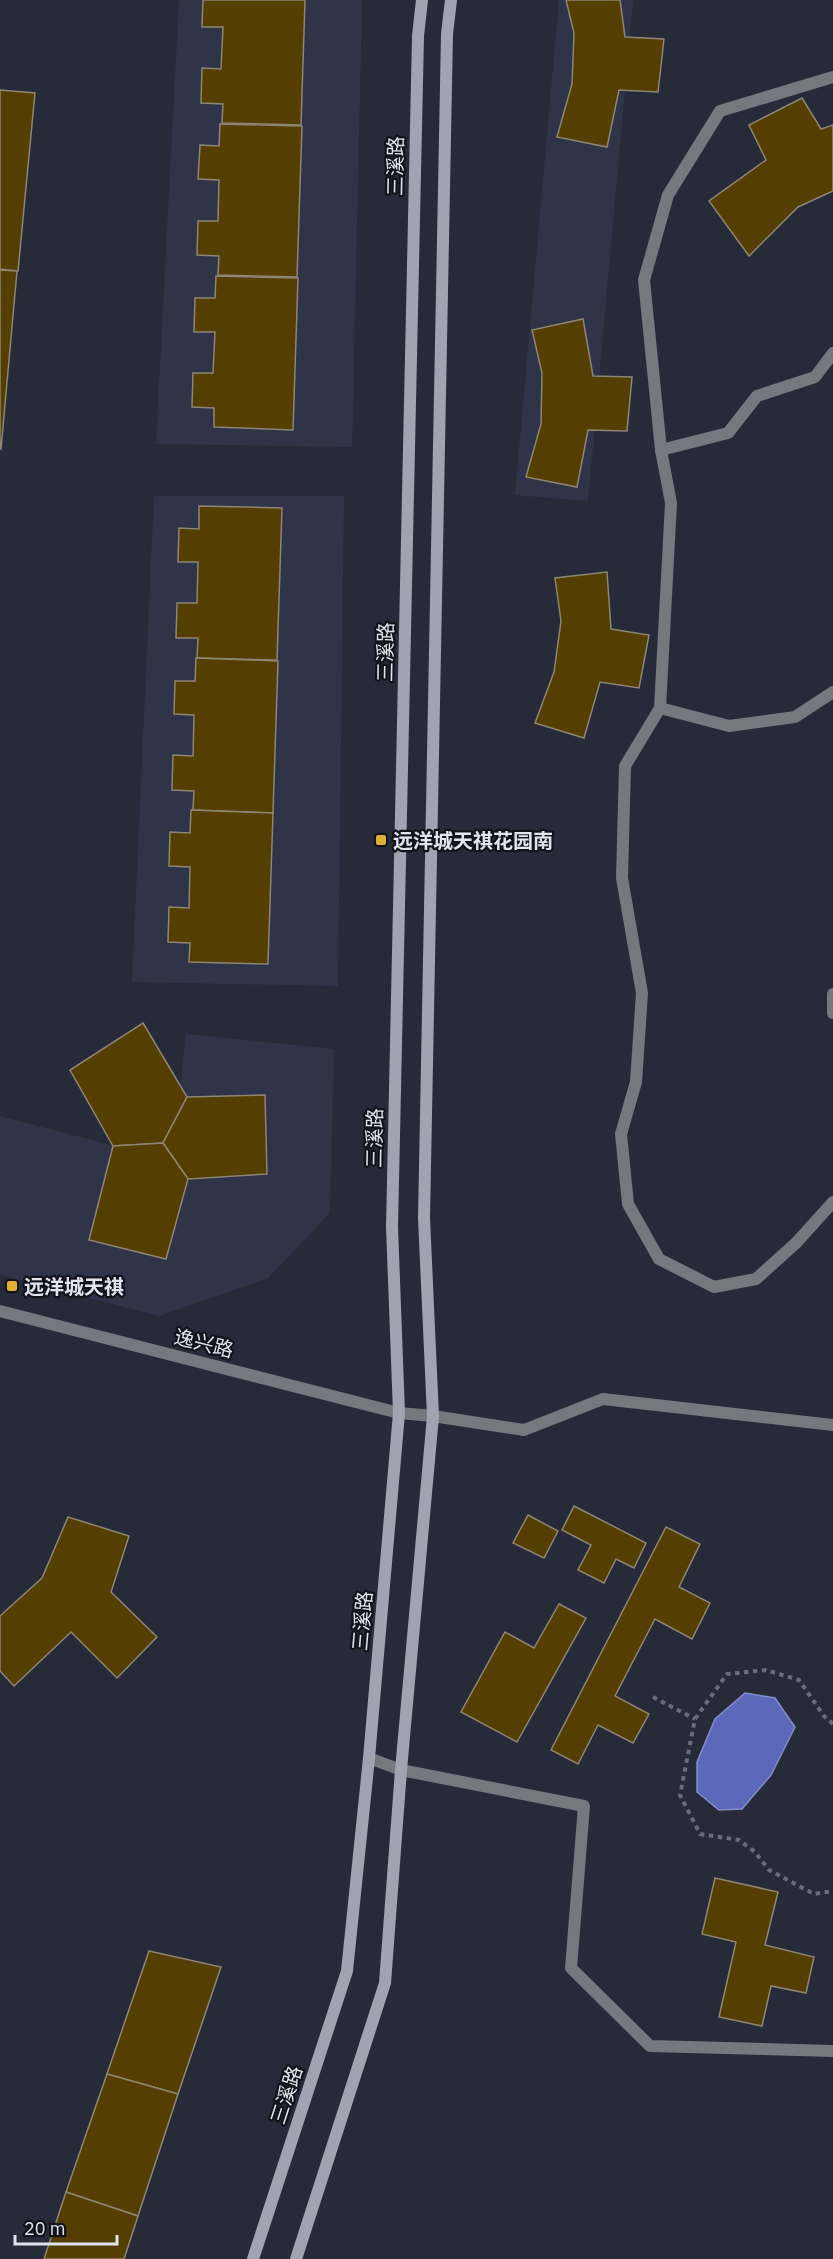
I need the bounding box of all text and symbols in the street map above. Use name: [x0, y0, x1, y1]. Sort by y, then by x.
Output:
street label: 三溪路: [381, 136, 409, 196]
street label: 三溪路: [371, 622, 399, 682]
place label: 远洋城天祺花园南: [393, 827, 553, 854]
marker: 远洋城天祺花园南: [374, 833, 388, 847]
street label: 三溪路: [360, 1108, 388, 1168]
place label: 远洋城天祺: [24, 1273, 124, 1300]
marker: 远洋城天祺: [5, 1279, 19, 1293]
street label: 逸兴路: [172, 1323, 236, 1363]
street label: 三溪路: [346, 1590, 378, 1652]
street label: 三溪路: [264, 2062, 308, 2128]
scale bar: [15, 2208, 117, 2246]
text: 20 m: [24, 2217, 66, 2240]

